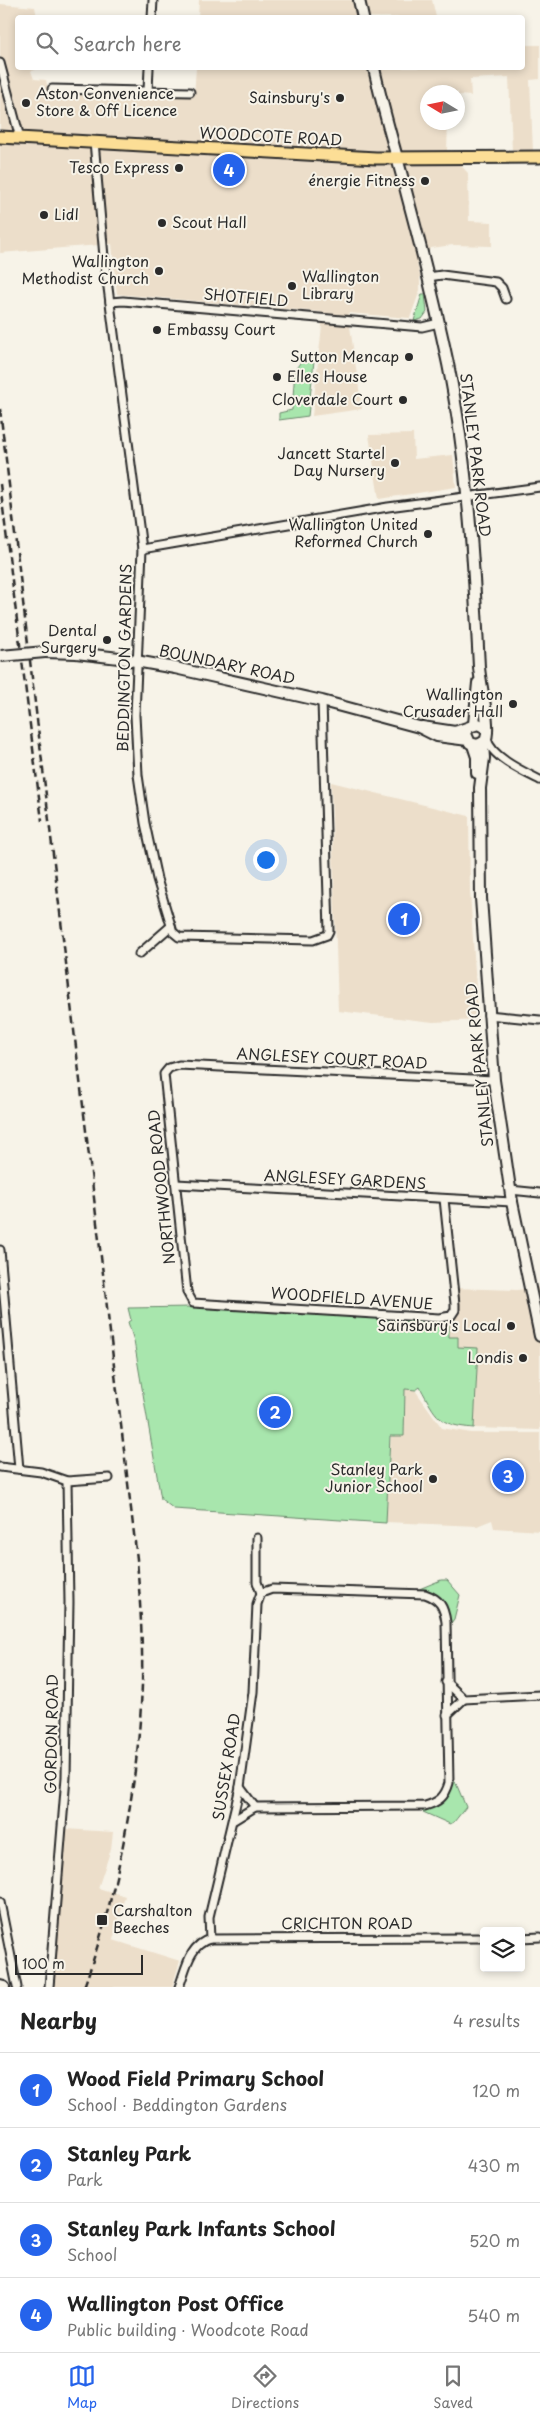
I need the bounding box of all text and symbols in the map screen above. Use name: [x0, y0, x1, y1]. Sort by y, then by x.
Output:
search box: [15, 15, 525, 70]
icon: search: [33, 29, 61, 57]
text: Search here: [73, 29, 182, 57]
place label: Aston Convenience Store & Off Licence: [36, 81, 177, 121]
place label: Sainsbury's: [249, 85, 330, 108]
north arrow: [420, 85, 465, 130]
marker: Sainsbury's: [334, 92, 346, 104]
marker: Aston Convenience Store & Off Licence: [20, 97, 32, 109]
street label: WOODCOTE ROAD: [199, 120, 343, 151]
pin: 4: [213, 151, 245, 189]
place label: Tesco Express: [69, 155, 169, 178]
marker: Tesco Express: [173, 162, 185, 174]
place label: énergie Fitness: [308, 168, 415, 191]
marker: énergie Fitness: [419, 175, 431, 187]
place label: Lidl: [54, 202, 79, 225]
marker: Lidl: [38, 209, 50, 221]
place label: Scout Hall: [172, 210, 247, 233]
marker: Scout Hall: [156, 217, 168, 229]
place label: Wallington Methodist Church: [21, 249, 149, 289]
place label: Wallington Library: [302, 264, 379, 304]
marker: Wallington Methodist Church: [153, 265, 165, 277]
marker: Wallington Library: [286, 280, 298, 292]
street label: SHOTFIELD: [203, 281, 290, 312]
place label: Embassy Court: [167, 317, 275, 340]
marker: Embassy Court: [151, 324, 163, 336]
place label: Sutton Mencap: [290, 344, 399, 367]
marker: Sutton Mencap: [403, 351, 415, 363]
place label: Elles House: [287, 364, 367, 387]
marker: Elles House: [271, 371, 283, 383]
street label: STANLEY PARK ROAD: [455, 372, 498, 538]
place label: Cloverdale Court: [272, 387, 393, 410]
marker: Cloverdale Court: [397, 394, 409, 406]
place label: Jancett Startel Day Nursery: [278, 441, 385, 481]
marker: Jancett Startel Day Nursery: [389, 457, 401, 469]
place label: Wallington United Reformed Church: [288, 512, 418, 552]
marker: Wallington United Reformed Church: [422, 528, 434, 540]
street label: BEDDINGTON GARDENS: [110, 564, 137, 752]
place label: Dental Surgery: [41, 618, 97, 658]
marker: Dental Surgery: [101, 634, 113, 646]
street label: BOUNDARY ROAD: [157, 638, 298, 689]
place label: Wallington Crusader Hall: [403, 682, 503, 722]
marker: Wallington Crusader Hall: [507, 698, 519, 710]
your location: [253, 847, 279, 873]
pin: 1: [388, 900, 420, 938]
street label: STANLEY PARK ROAD: [458, 982, 499, 1148]
street label: ANGLESEY COURT ROAD: [236, 1041, 428, 1074]
street label: NORTHWOOD ROAD: [141, 1109, 180, 1266]
street label: ANGLESEY GARDENS: [263, 1163, 427, 1194]
street label: WOODFIELD AVENUE: [270, 1280, 434, 1315]
place label: Sainsbury's Local: [377, 1313, 501, 1336]
marker: Sainsbury's Local: [505, 1320, 517, 1332]
place label: Londis: [467, 1345, 513, 1368]
marker: Londis: [517, 1352, 529, 1364]
pin: 2: [259, 1393, 291, 1431]
place label: Stanley Park Junior School: [325, 1457, 423, 1497]
pin: 3: [492, 1457, 524, 1495]
marker: Stanley Park Junior School: [427, 1473, 439, 1485]
street label: GORDON ROAD: [38, 1674, 63, 1794]
street label: SUSSEX ROAD: [206, 1711, 245, 1822]
place label: Carshalton Beeches: [113, 1898, 193, 1938]
street label: CRICHTON ROAD: [281, 1911, 413, 1934]
marker: Carshalton Beeches: [95, 1913, 109, 1927]
map controls: [480, 1927, 525, 1972]
button: layers: [480, 1927, 525, 1972]
scale bar: [15, 1952, 142, 1975]
text: 100 m: [22, 1953, 65, 1974]
text: Nearby: [20, 2004, 97, 2036]
text: 4 results: [453, 2008, 520, 2032]
text: Wood Field Primary School: [67, 2064, 324, 2092]
text: 1: [32, 2078, 40, 2102]
text: 120 m: [473, 2078, 520, 2102]
text: School · Beddington Gardens: [67, 2092, 287, 2116]
text: Stanley Park: [67, 2139, 191, 2167]
text: 2: [30, 2153, 42, 2177]
text: 430 m: [468, 2153, 520, 2177]
text: Park: [67, 2167, 103, 2191]
text: Stanley Park Infants School: [67, 2214, 335, 2242]
text: 3: [31, 2228, 41, 2252]
text: 520 m: [469, 2228, 520, 2252]
text: School: [67, 2242, 117, 2266]
text: Wallington Post Office: [67, 2289, 284, 2317]
text: 4: [31, 2303, 41, 2327]
text: 540 m: [467, 2303, 520, 2327]
text: Public building · Woodcote Road: [67, 2317, 309, 2341]
tab: Map: [67, 2362, 97, 2413]
tab: Directions: [231, 2362, 299, 2413]
tab: Saved: [433, 2362, 473, 2413]

